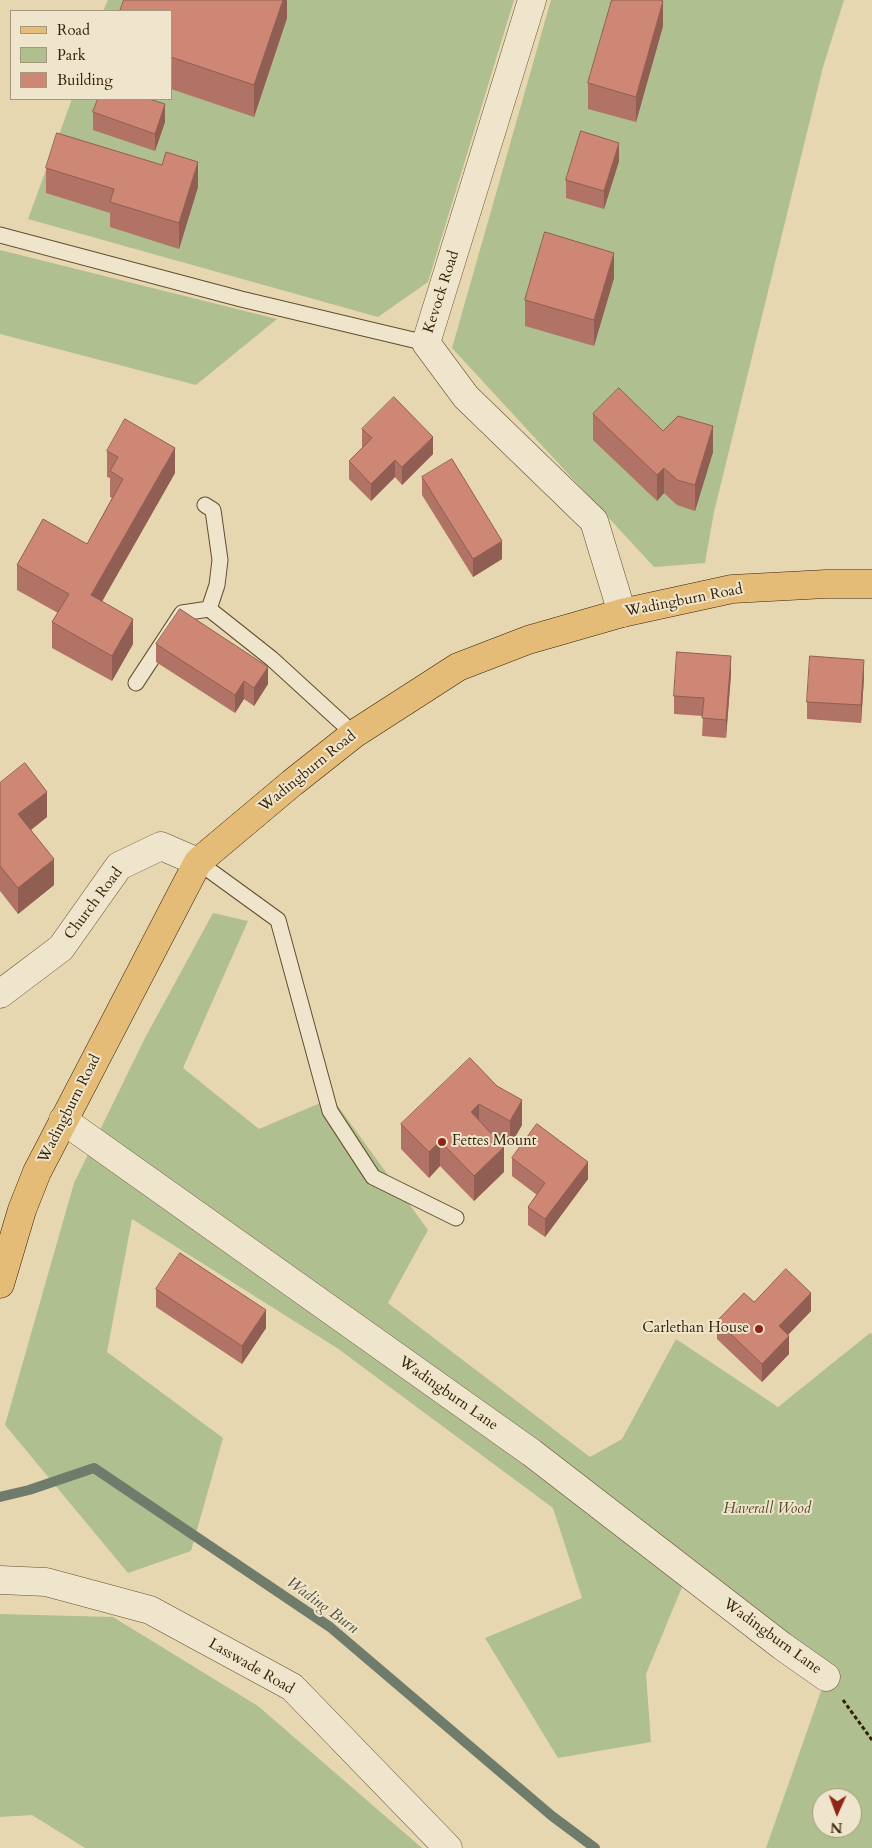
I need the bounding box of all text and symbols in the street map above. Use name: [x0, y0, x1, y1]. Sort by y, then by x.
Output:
legend: [10, 10, 172, 100]
text: Road: [57, 20, 90, 40]
text: Park: [57, 45, 86, 65]
text: Building: [57, 70, 113, 90]
street label: Kevock Road: [420, 249, 464, 335]
street label: Wadingburn Road: [624, 581, 744, 621]
street label: Wadingburn Road: [256, 727, 360, 817]
street label: Church Road: [61, 864, 127, 944]
street label: Wadingburn Road: [35, 1052, 105, 1166]
place label: Fettes Mount: [452, 1133, 536, 1151]
marker: Fettes Mount: [436, 1136, 448, 1148]
place label: Carlethan House: [642, 1320, 749, 1338]
marker: Carlethan House: [753, 1323, 765, 1335]
street label: Wadingburn Lane: [395, 1353, 501, 1435]
park label: Haverall Wood: [723, 1501, 811, 1519]
water label: Wading Burn: [282, 1573, 362, 1639]
street label: Wadingburn Lane: [719, 1595, 825, 1679]
street label: Lasswade Road: [205, 1635, 297, 1699]
north arrow: [812, 1788, 862, 1838]
text: N: [830, 1818, 843, 1837]

